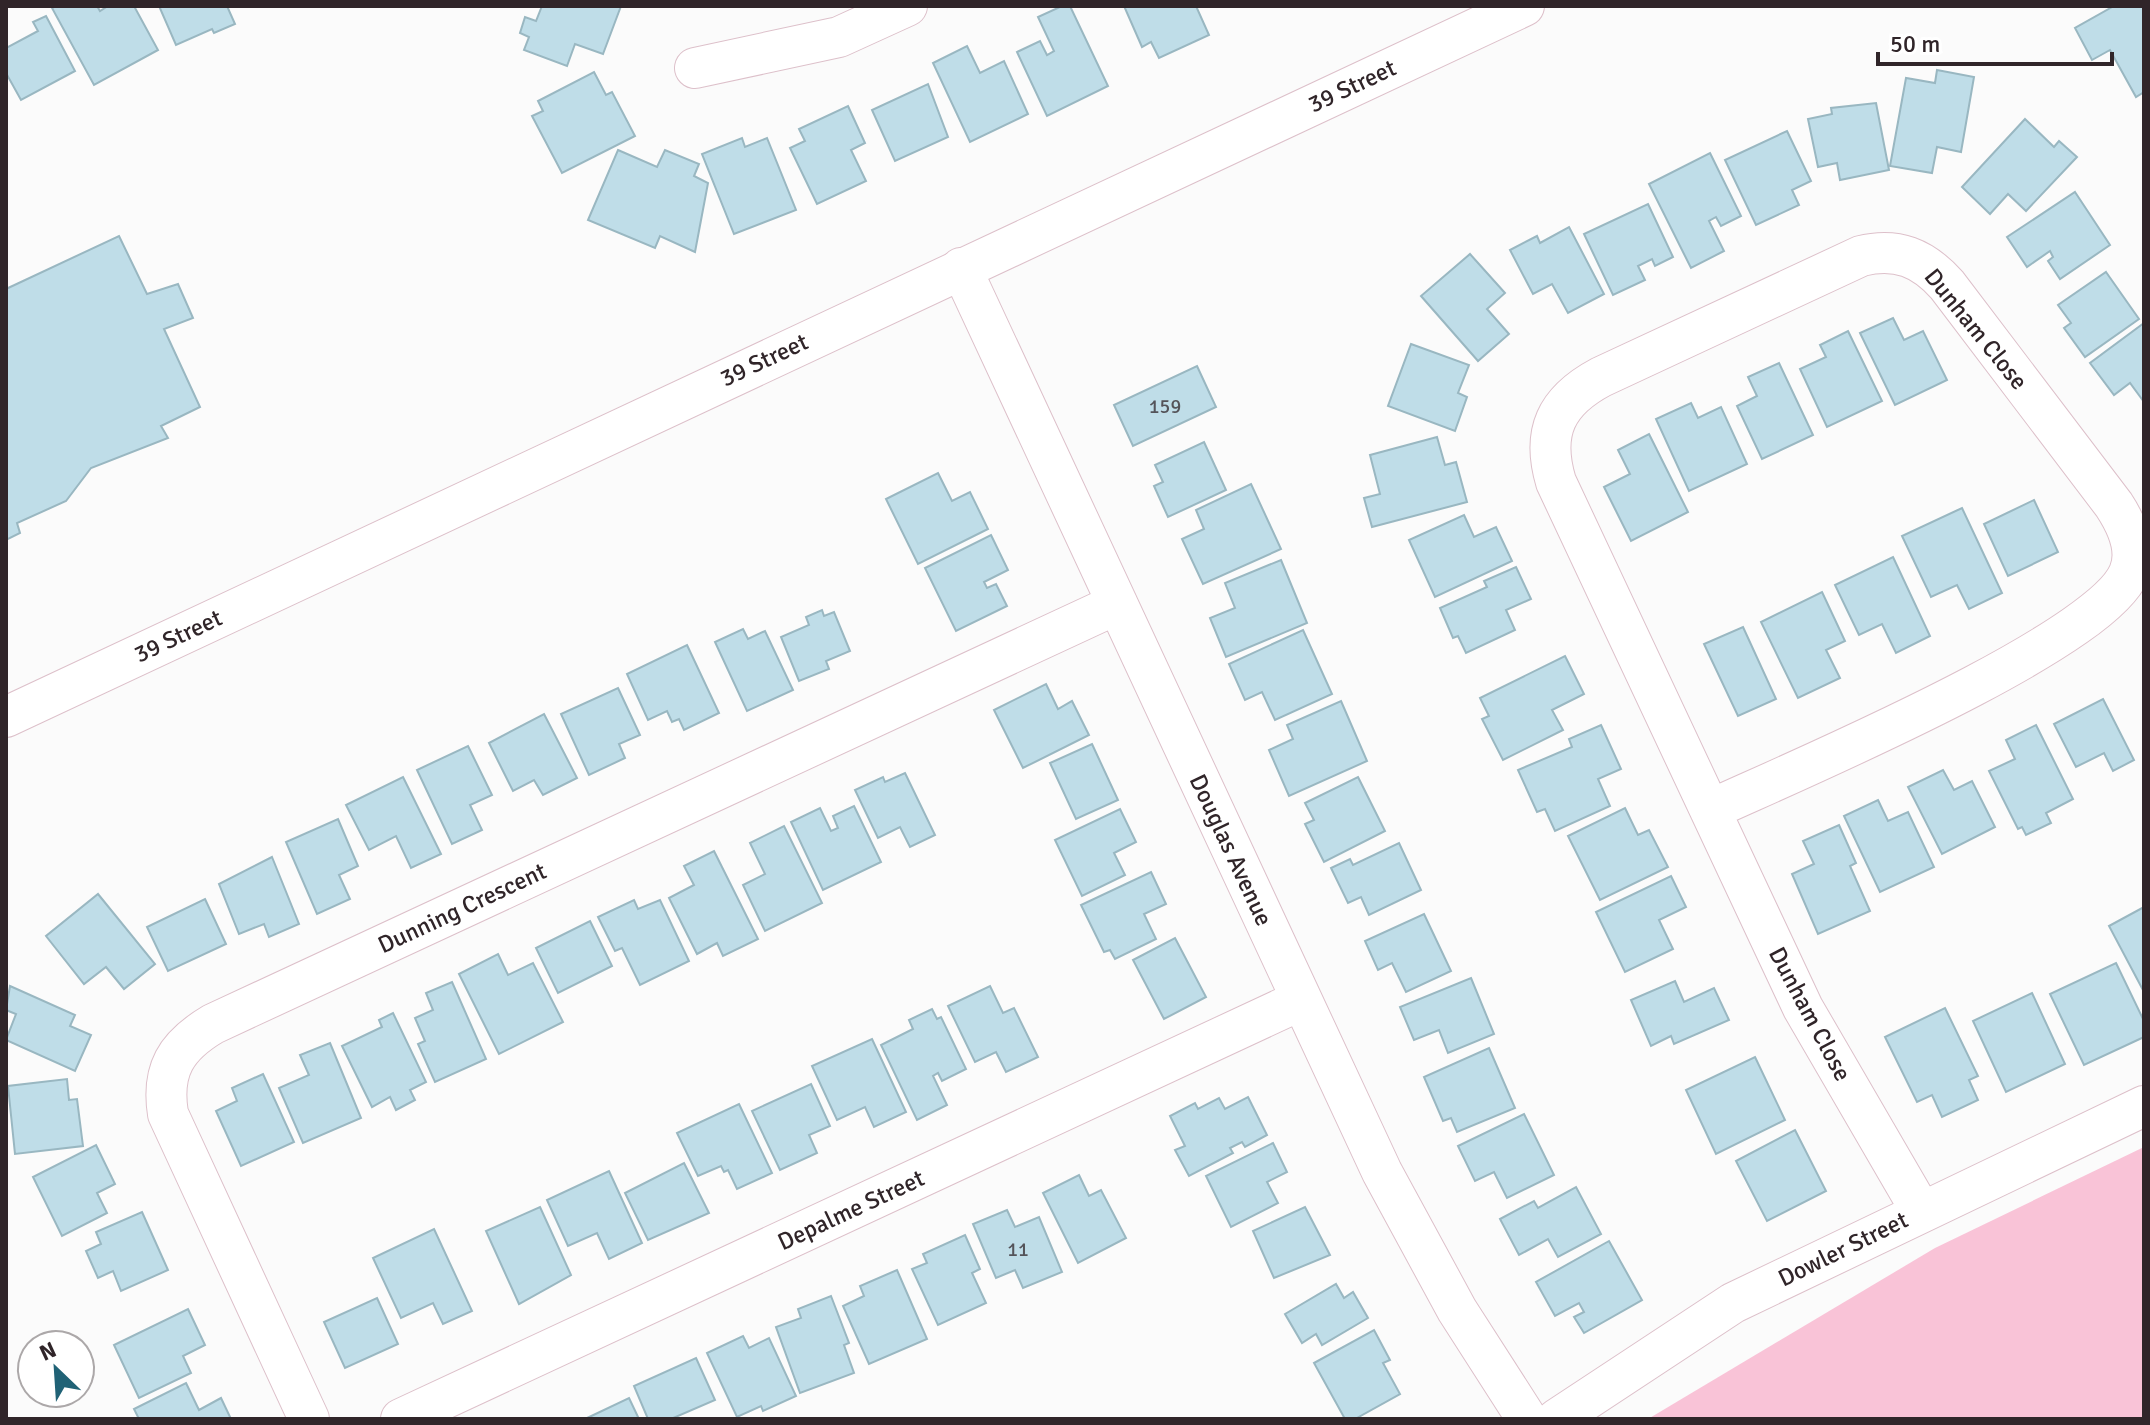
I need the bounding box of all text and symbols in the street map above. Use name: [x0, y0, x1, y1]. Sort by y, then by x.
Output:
scale bar: [1878, 16, 2112, 66]
text: 50 m: [1890, 29, 1940, 59]
street label: 39 Street: [1303, 53, 1401, 119]
street label: Dunham Close: [1918, 262, 2034, 396]
street label: 39 Street: [715, 327, 813, 393]
house number: 159: [1149, 394, 1181, 419]
street label: 39 Street: [129, 603, 227, 669]
street label: Douglas Avenue: [1183, 769, 1279, 931]
street label: Dunning Crescent: [373, 856, 551, 960]
street label: Dunham Close: [1762, 942, 1858, 1086]
street label: Depalme Street: [773, 1163, 929, 1257]
street label: Dowler Street: [1773, 1205, 1913, 1293]
house number: 11: [1007, 1237, 1029, 1262]
north arrow: [16, 1329, 96, 1409]
text: N: [35, 1336, 60, 1367]

